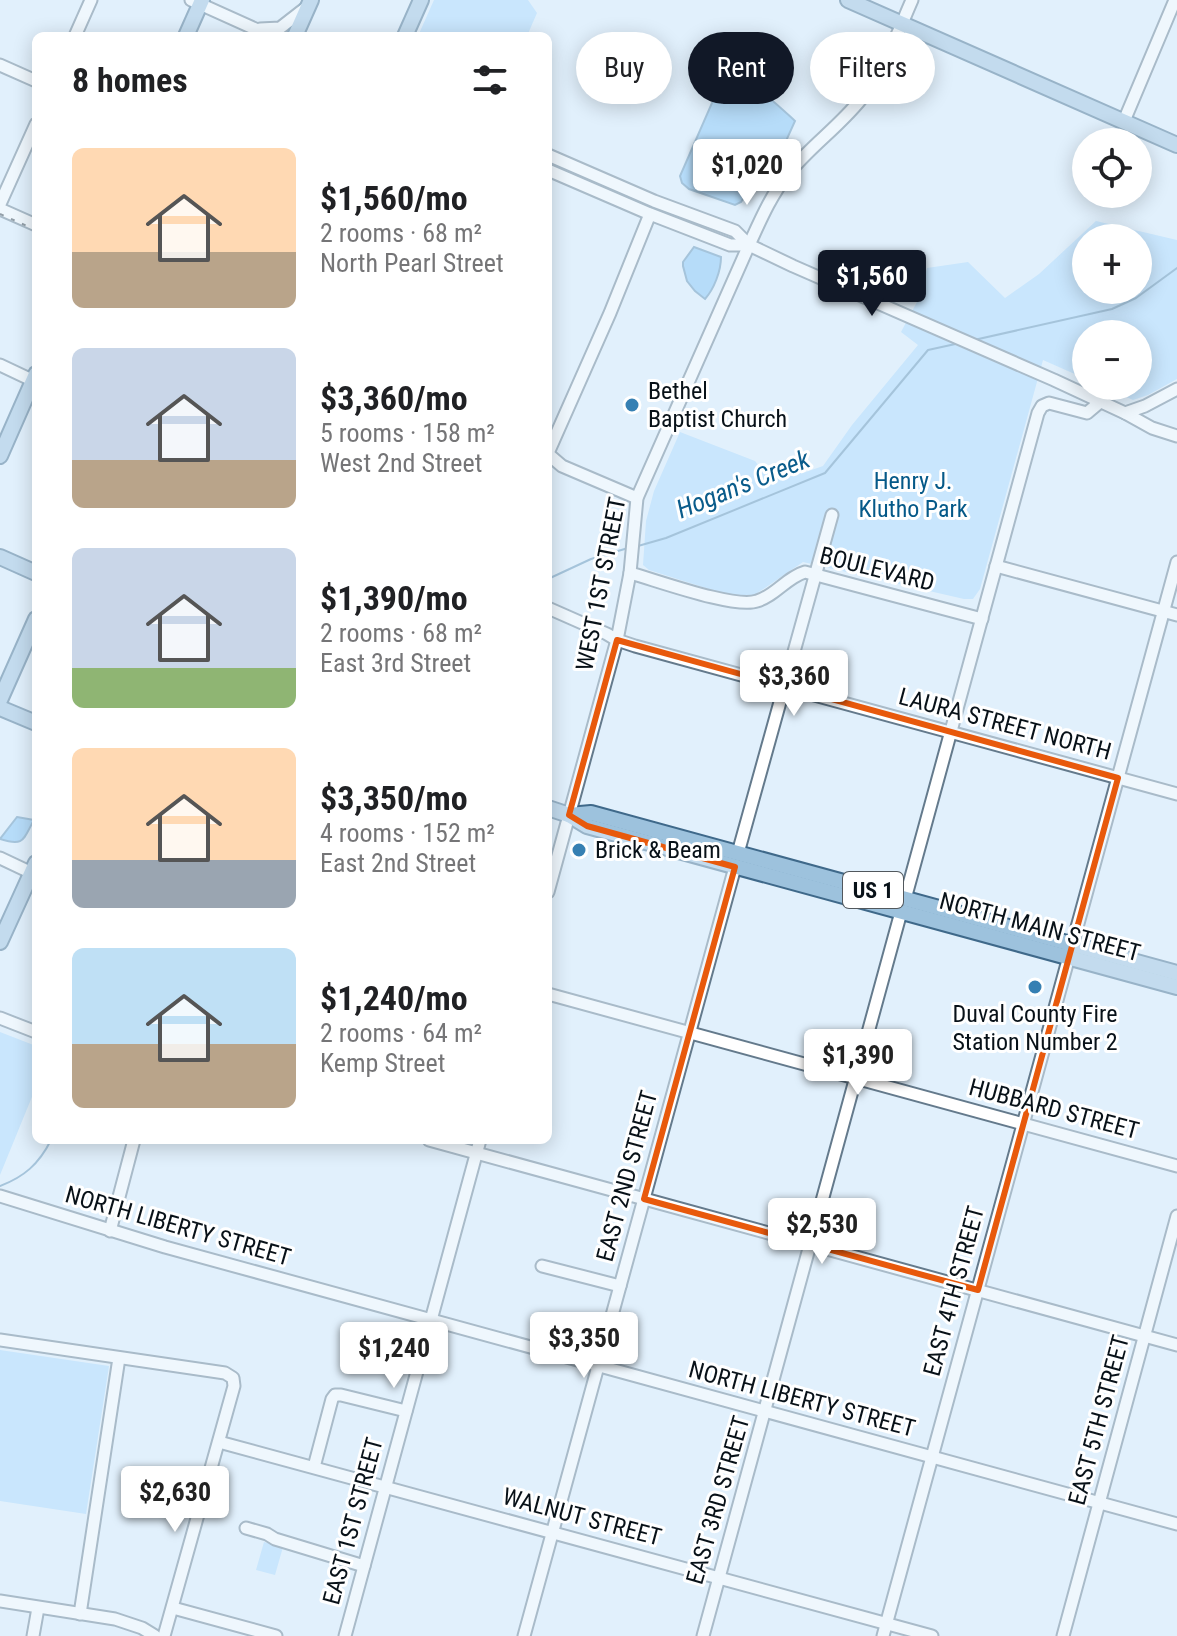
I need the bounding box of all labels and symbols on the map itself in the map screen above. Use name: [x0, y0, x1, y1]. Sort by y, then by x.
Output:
pin: $1,020: [682, 139, 812, 207]
pin: $1,560: [807, 250, 937, 318]
place label: Bethel Baptist Church: [648, 377, 787, 433]
marker: Bethel Baptist Church: [623, 396, 641, 414]
water label: Hogan's Creek: [672, 443, 815, 524]
park label: Henry J. Klutho Park: [858, 467, 968, 523]
street label: WEST 1ST STREET: [570, 495, 632, 673]
street label: BOULEVARD: [817, 541, 937, 597]
pin: $3,360: [729, 650, 859, 718]
street label: LAURA STREET NORTH: [896, 682, 1114, 766]
place label: Brick & Beam: [595, 836, 721, 864]
marker: Brick & Beam: [570, 841, 588, 859]
road number: US 1: [843, 872, 903, 908]
street label: NORTH MAIN STREET: [936, 887, 1144, 967]
marker: Duval County Fire Station Number 2: [1026, 978, 1044, 996]
place label: Duval County Fire Station Number 2: [952, 1000, 1118, 1056]
pin: $1,390: [793, 1029, 923, 1097]
street label: HUBBARD STREET: [966, 1073, 1142, 1145]
street label: EAST 2ND STREET: [591, 1087, 663, 1265]
street label: NORTH LIBERTY STREET: [62, 1180, 294, 1272]
pin: $2,530: [757, 1198, 887, 1266]
street label: EAST 4TH STREET: [918, 1203, 990, 1379]
pin: $3,350: [519, 1312, 649, 1380]
pin: $1,240: [329, 1322, 459, 1390]
street label: EAST 5TH STREET: [1063, 1332, 1135, 1508]
street label: NORTH LIBERTY STREET: [686, 1355, 918, 1443]
street label: EAST 3RD STREET: [681, 1413, 755, 1587]
street label: EAST 1ST STREET: [317, 1434, 389, 1608]
pin: $2,630: [110, 1466, 240, 1534]
street label: WALNUT STREET: [500, 1482, 664, 1552]

